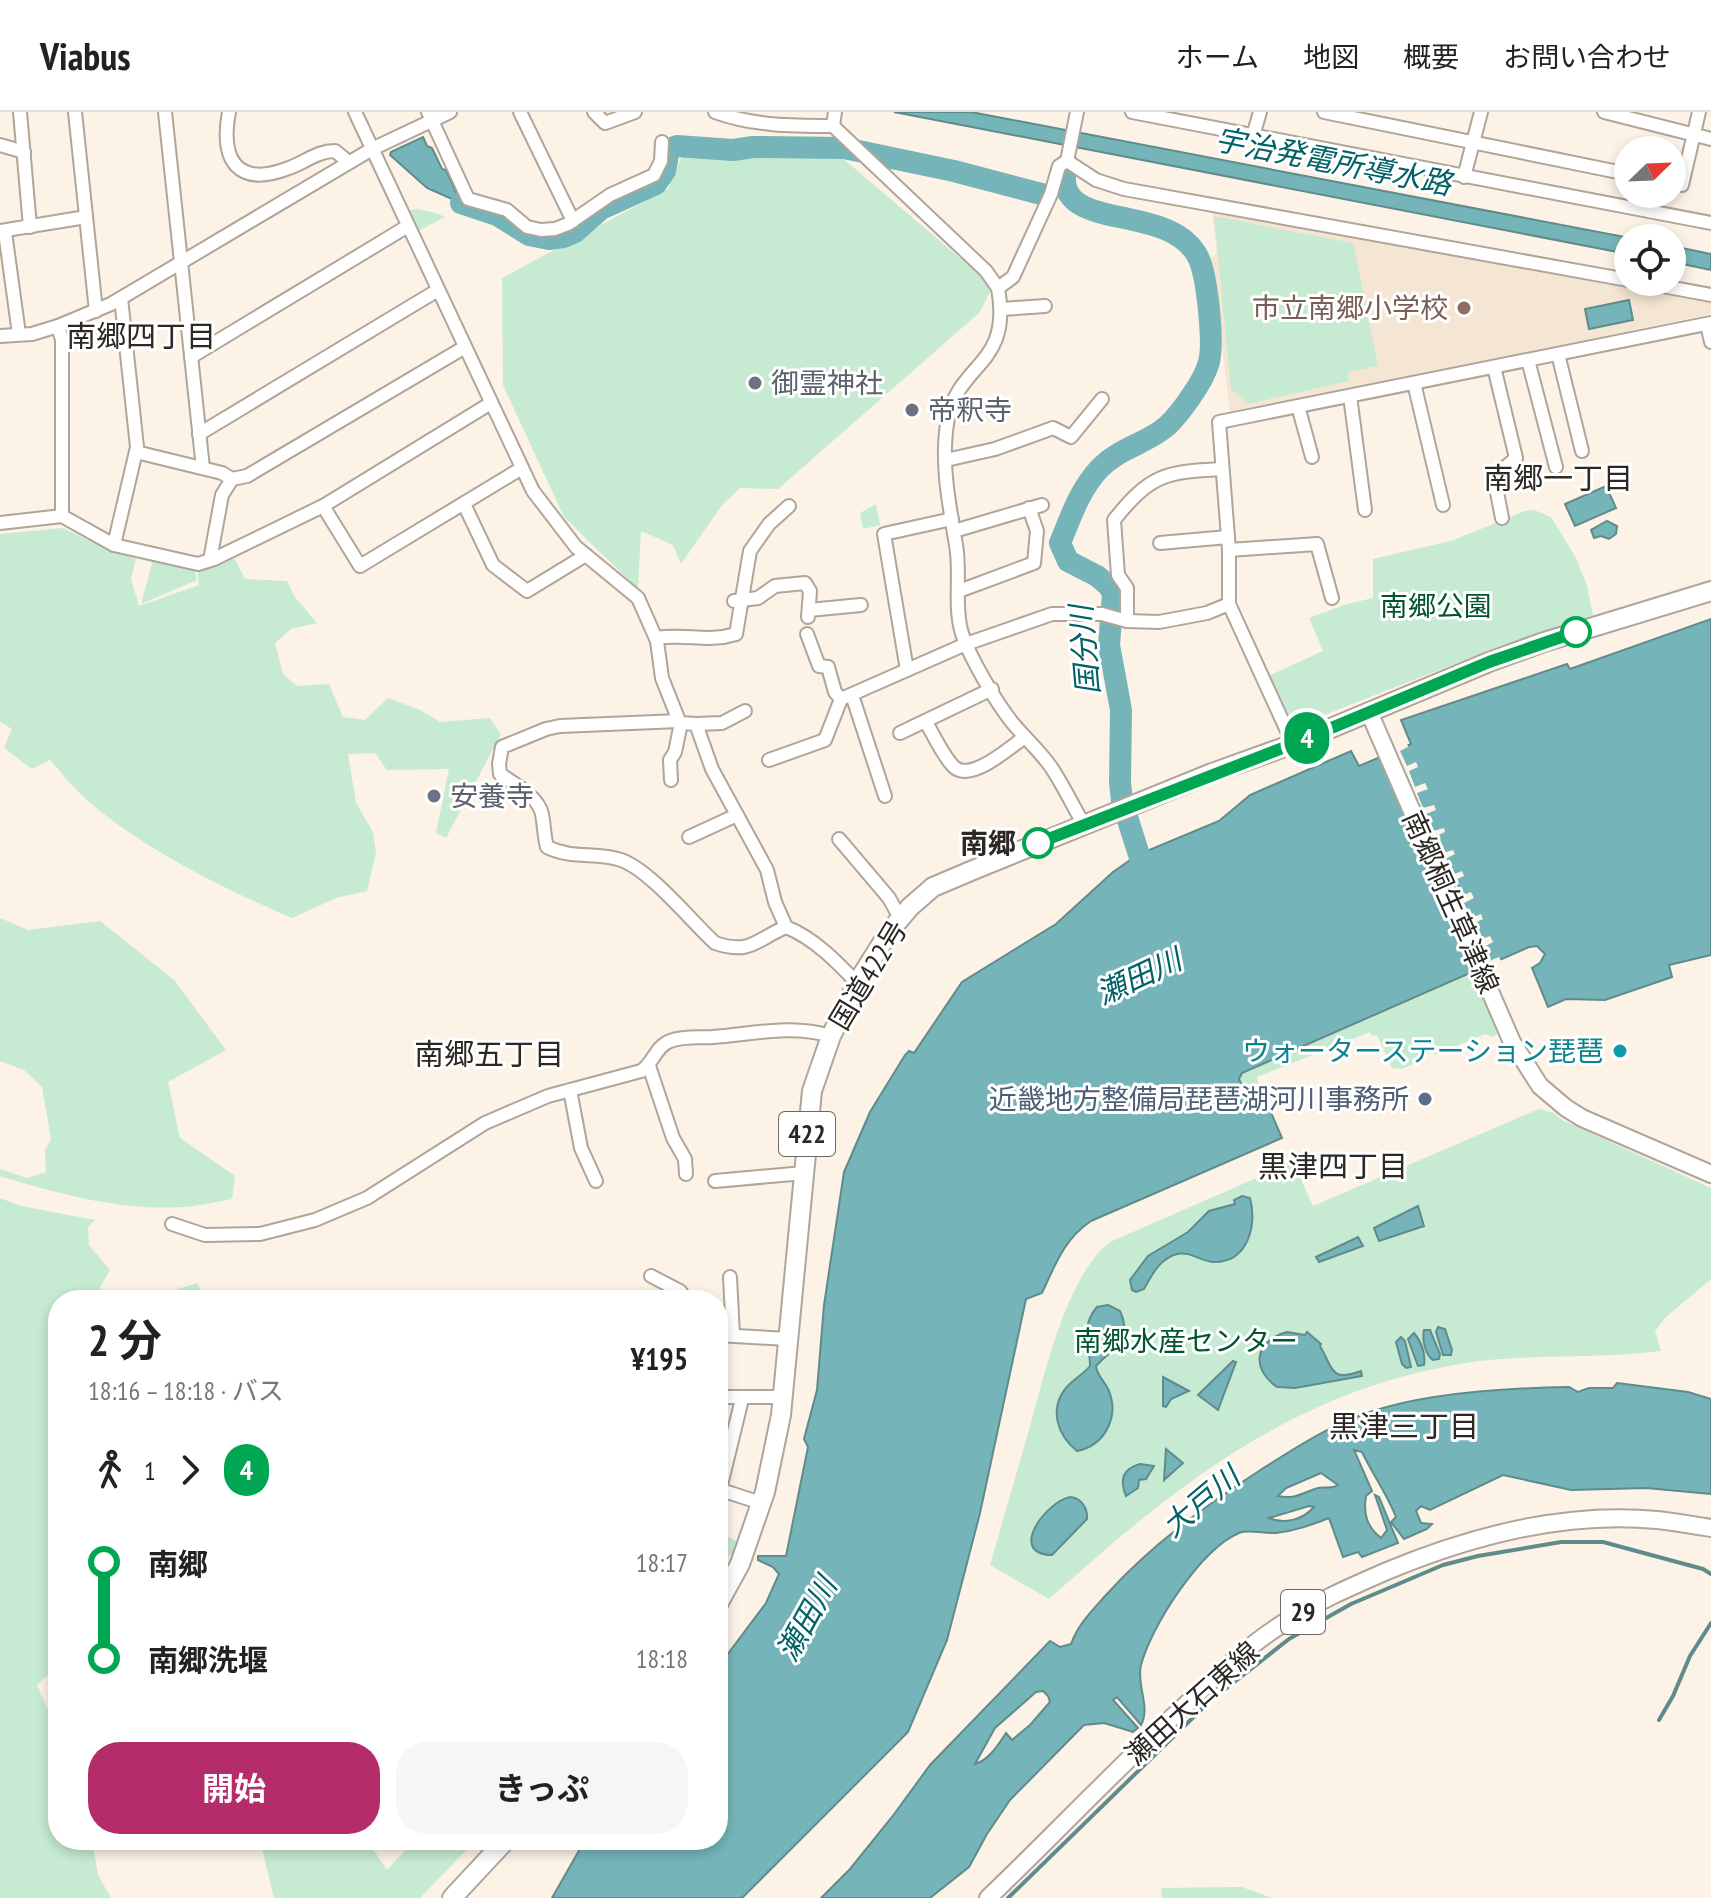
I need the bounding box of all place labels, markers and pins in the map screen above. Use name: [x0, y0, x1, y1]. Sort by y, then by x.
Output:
place label: 市立南郷小学校: [1252, 289, 1448, 326]
marker: 市立南郷小学校: [1455, 299, 1473, 317]
place label: 御霊神社: [771, 364, 883, 401]
marker: 御霊神社: [746, 374, 764, 392]
place label: 帝釈寺: [928, 391, 1012, 428]
marker: 帝釈寺: [903, 401, 921, 419]
unlabelled marker: [1561, 617, 1591, 647]
place label: 安養寺: [450, 777, 534, 814]
marker: 安養寺: [425, 787, 443, 805]
place label: 南郷: [960, 824, 1016, 861]
marker: 南郷: [1023, 828, 1053, 858]
place label: ウォーターステーション琵琶: [1242, 1032, 1604, 1069]
marker: ウォーターステーション琵琶: [1611, 1042, 1629, 1060]
place label: 近畿地方整備局琵琶湖河川事務所: [989, 1080, 1409, 1117]
marker: 近畿地方整備局琵琶湖河川事務所: [1416, 1090, 1434, 1108]

